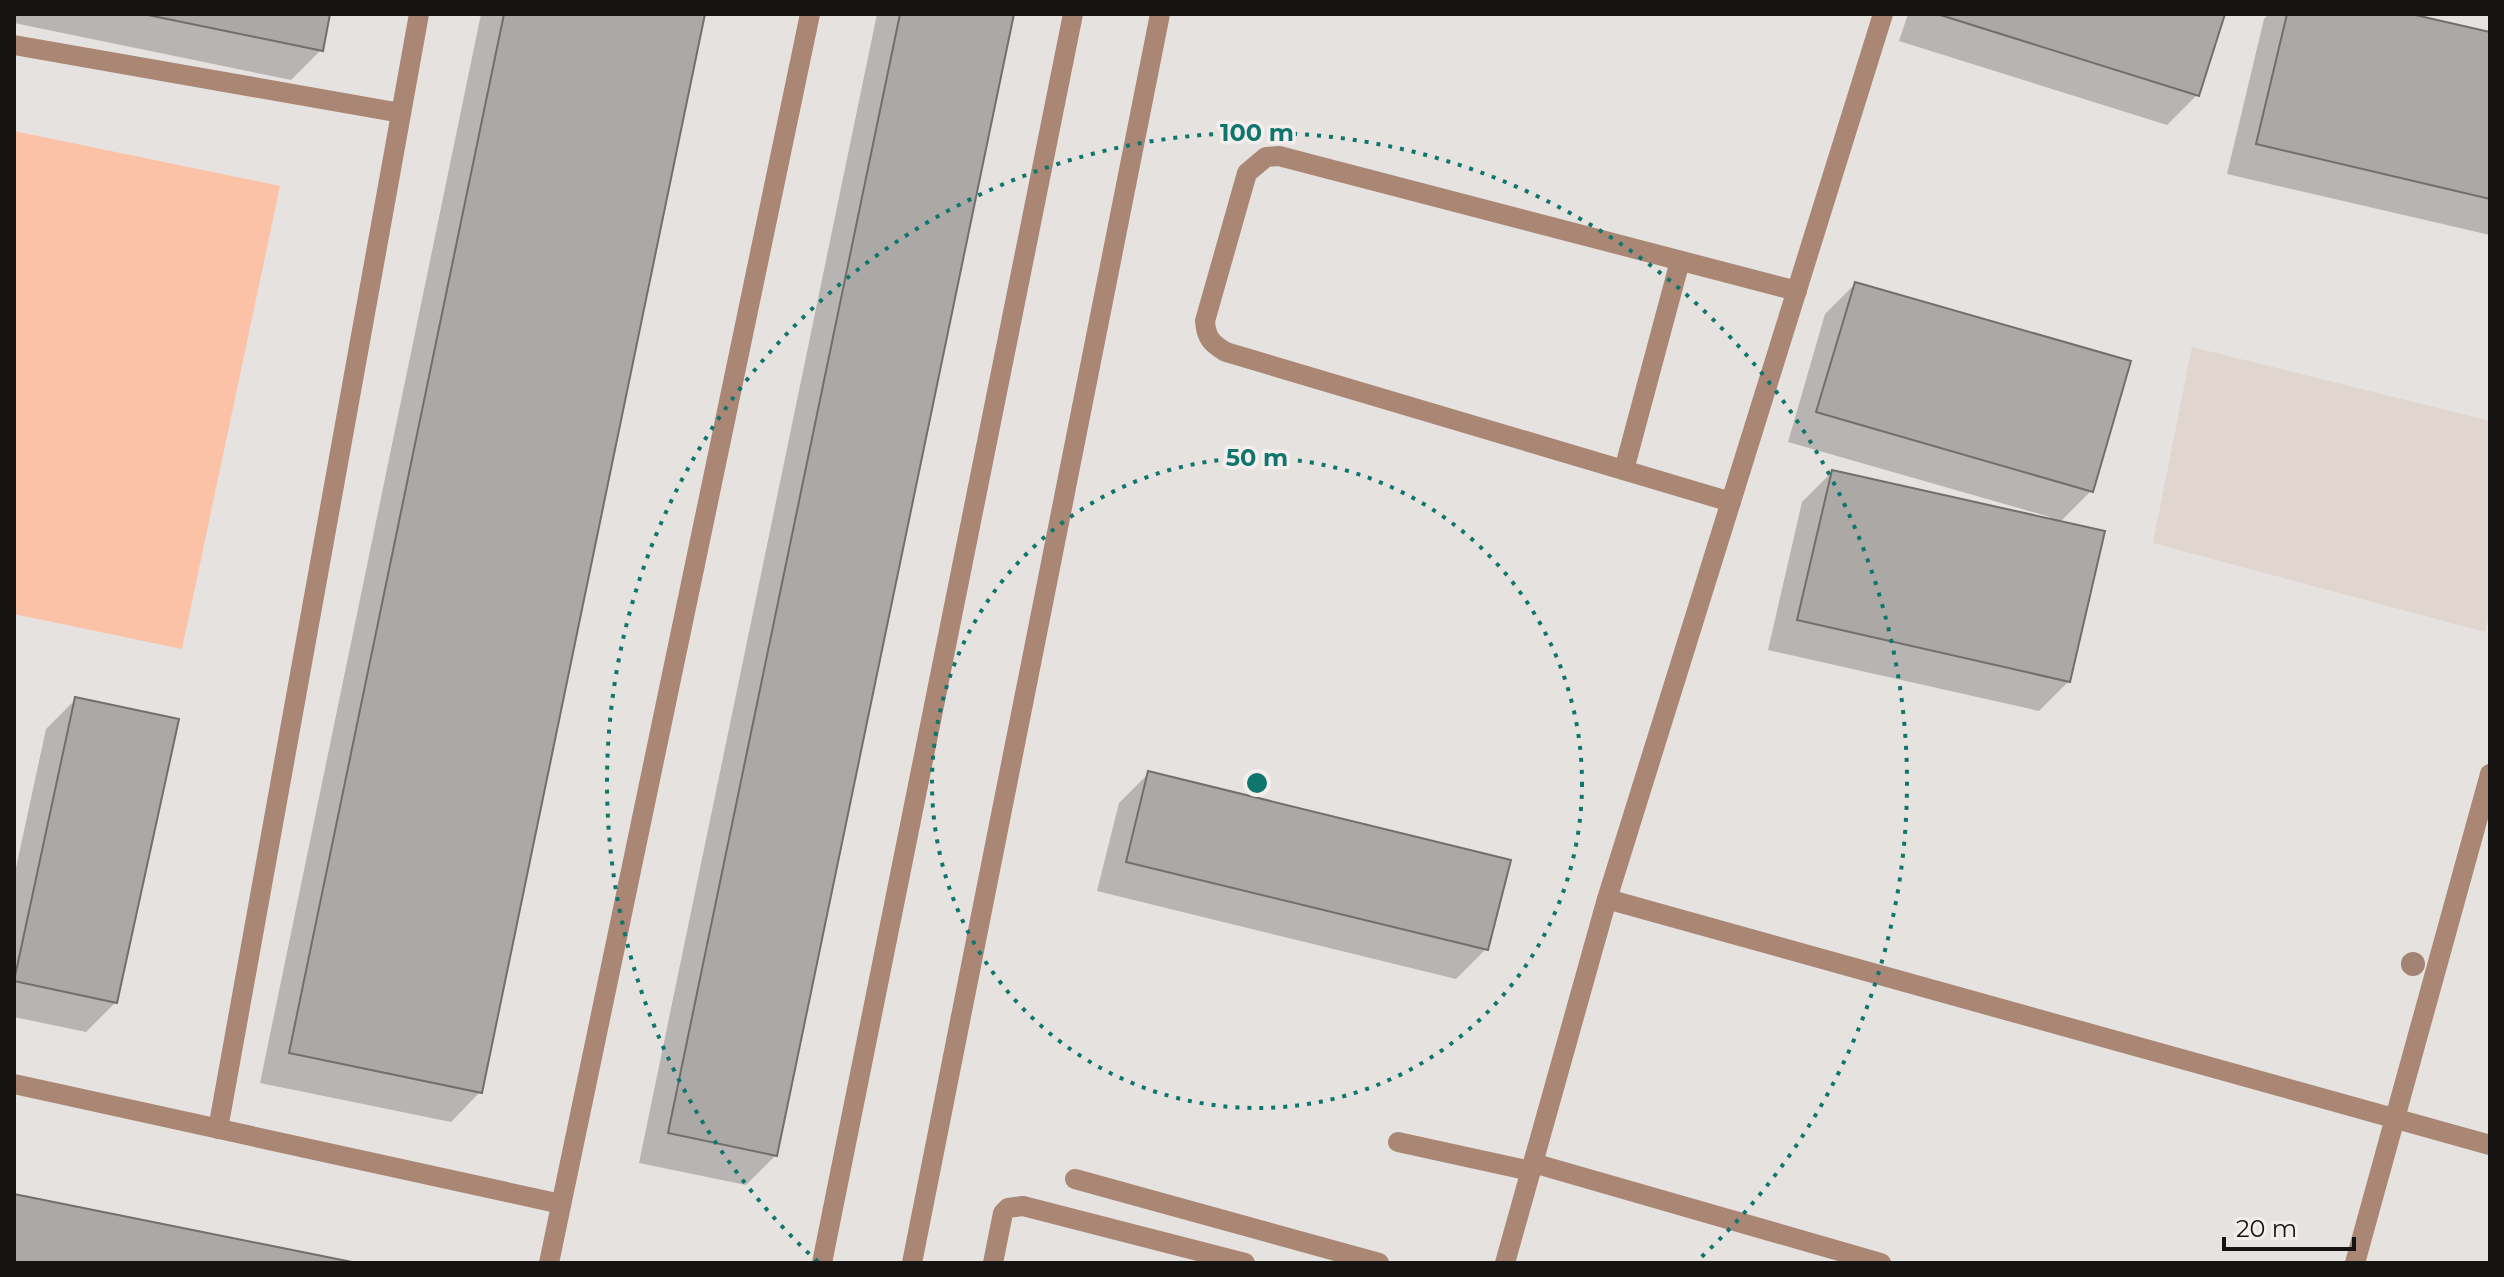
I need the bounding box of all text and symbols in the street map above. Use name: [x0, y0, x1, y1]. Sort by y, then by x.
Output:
text: 100 m: [1220, 118, 1294, 147]
text: 50 m: [1226, 443, 1288, 472]
centre of rings: [1243, 769, 1271, 797]
scale bar: [2224, 1201, 2354, 1251]
text: 20 m: [2236, 1214, 2297, 1243]

